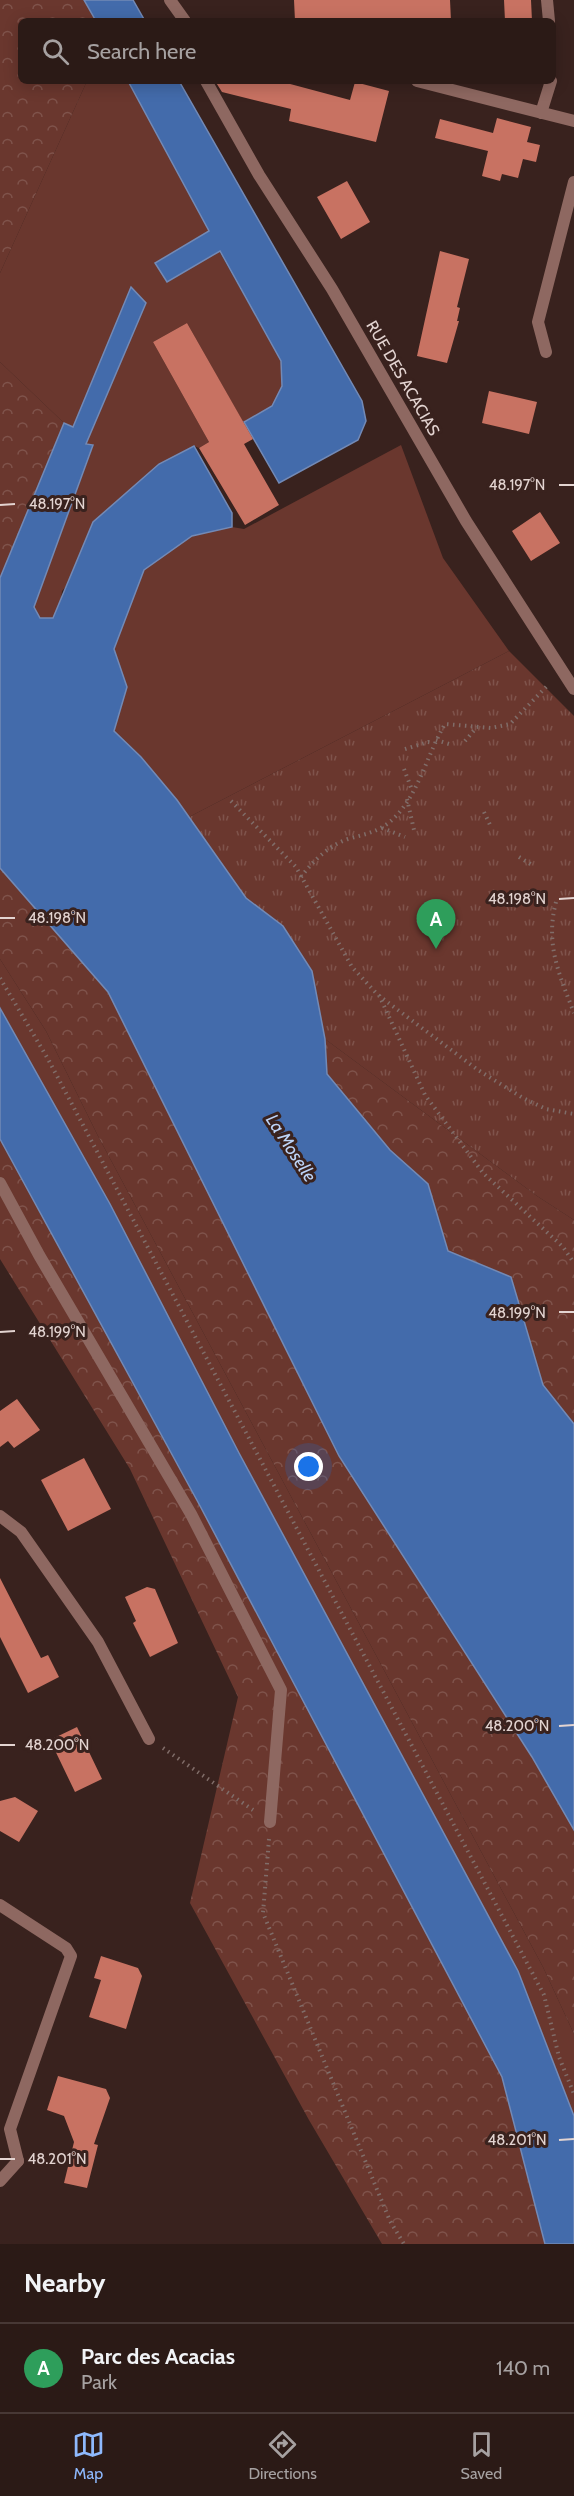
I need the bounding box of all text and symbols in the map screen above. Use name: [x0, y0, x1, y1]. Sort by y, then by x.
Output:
search box: [18, 18, 556, 84]
icon: search: [39, 35, 72, 68]
text: Search here: [87, 38, 196, 65]
street label: RUE DES ACACIAS: [362, 317, 444, 439]
text: 48.197°N: [489, 476, 545, 494]
text: 48.197°N: [29, 495, 85, 513]
text: 48.198°N: [488, 890, 546, 908]
pin: A: [416, 900, 456, 949]
text: 48.198°N: [28, 909, 86, 927]
water label: La Moselle: [261, 1110, 321, 1186]
text: 48.199°N: [488, 1304, 546, 1322]
text: 48.199°N: [28, 1323, 86, 1341]
your location: [294, 1452, 323, 1481]
text: 48.200°N: [485, 1717, 549, 1735]
text: 48.200°N: [25, 1736, 89, 1754]
text: 48.201°N: [487, 2131, 547, 2149]
text: 48.201°N: [27, 2150, 87, 2168]
text: Nearby: [24, 2267, 105, 2299]
text: Parc des Acacias: [81, 2343, 235, 2370]
text: A: [37, 2356, 50, 2380]
text: 140 m: [496, 2356, 550, 2380]
text: Park: [81, 2370, 117, 2394]
tab: Map: [72, 2428, 105, 2483]
tab: Directions: [249, 2428, 317, 2483]
tab: Saved: [461, 2428, 502, 2483]

